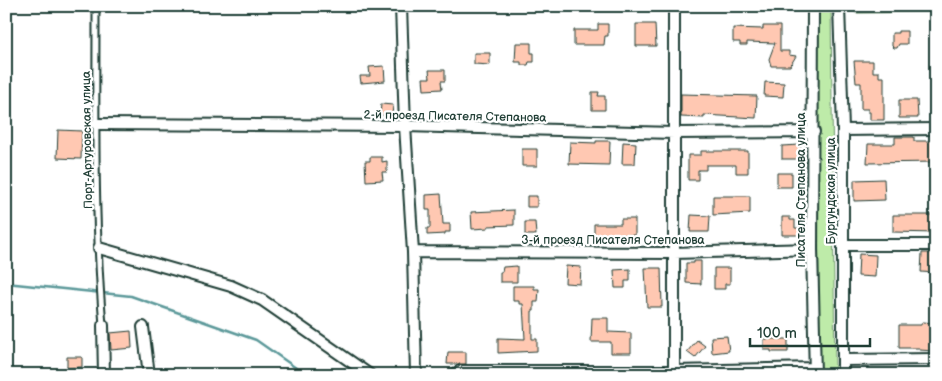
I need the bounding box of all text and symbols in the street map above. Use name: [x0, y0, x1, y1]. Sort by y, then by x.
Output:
street label: Порт-Артуровская улица: [79, 71, 96, 209]
street label: 2-й проезд Писателя Степанова: [363, 107, 547, 126]
street label: Писателя Степанова улица: [794, 113, 809, 267]
street label: Бургундская улица: [824, 137, 839, 245]
street label: 3-й проезд Писателя Степанова: [521, 233, 705, 248]
scale bar: [750, 316, 870, 348]
text: 100 m: [757, 324, 797, 343]

